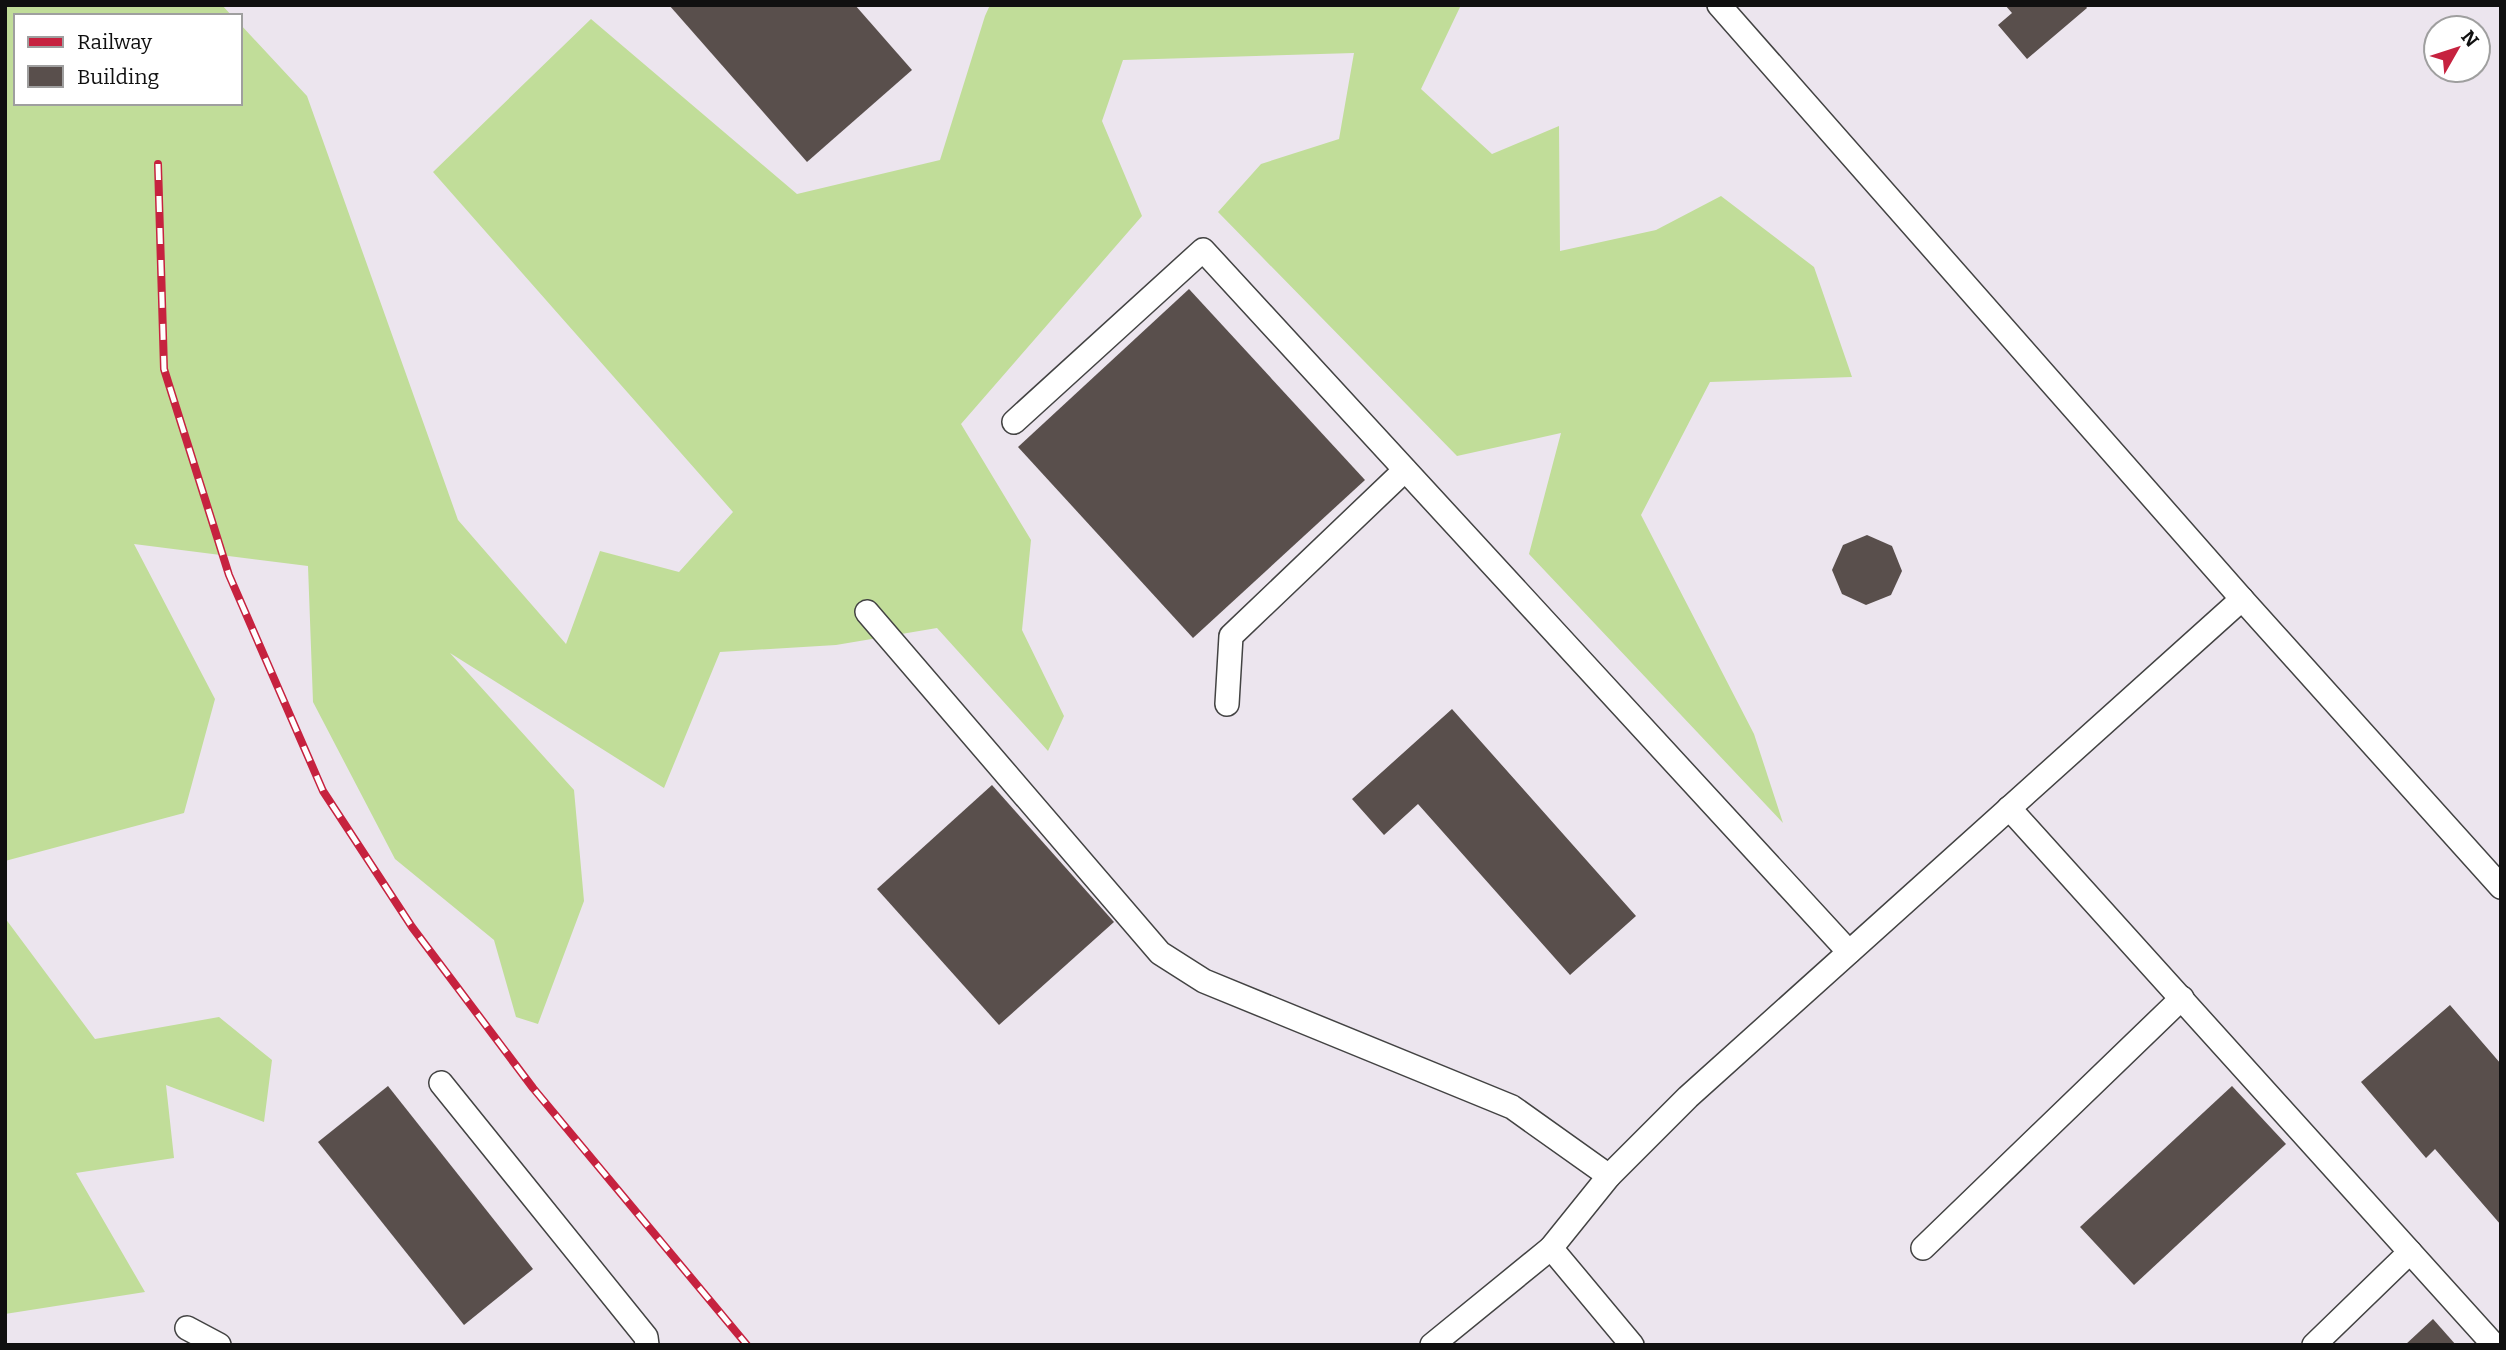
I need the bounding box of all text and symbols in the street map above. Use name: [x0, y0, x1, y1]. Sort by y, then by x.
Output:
legend: [14, 14, 242, 105]
north arrow: [2422, 14, 2492, 84]
text: N: [2456, 26, 2484, 52]
text: Railway: [77, 29, 153, 55]
text: Building: [77, 64, 160, 90]

